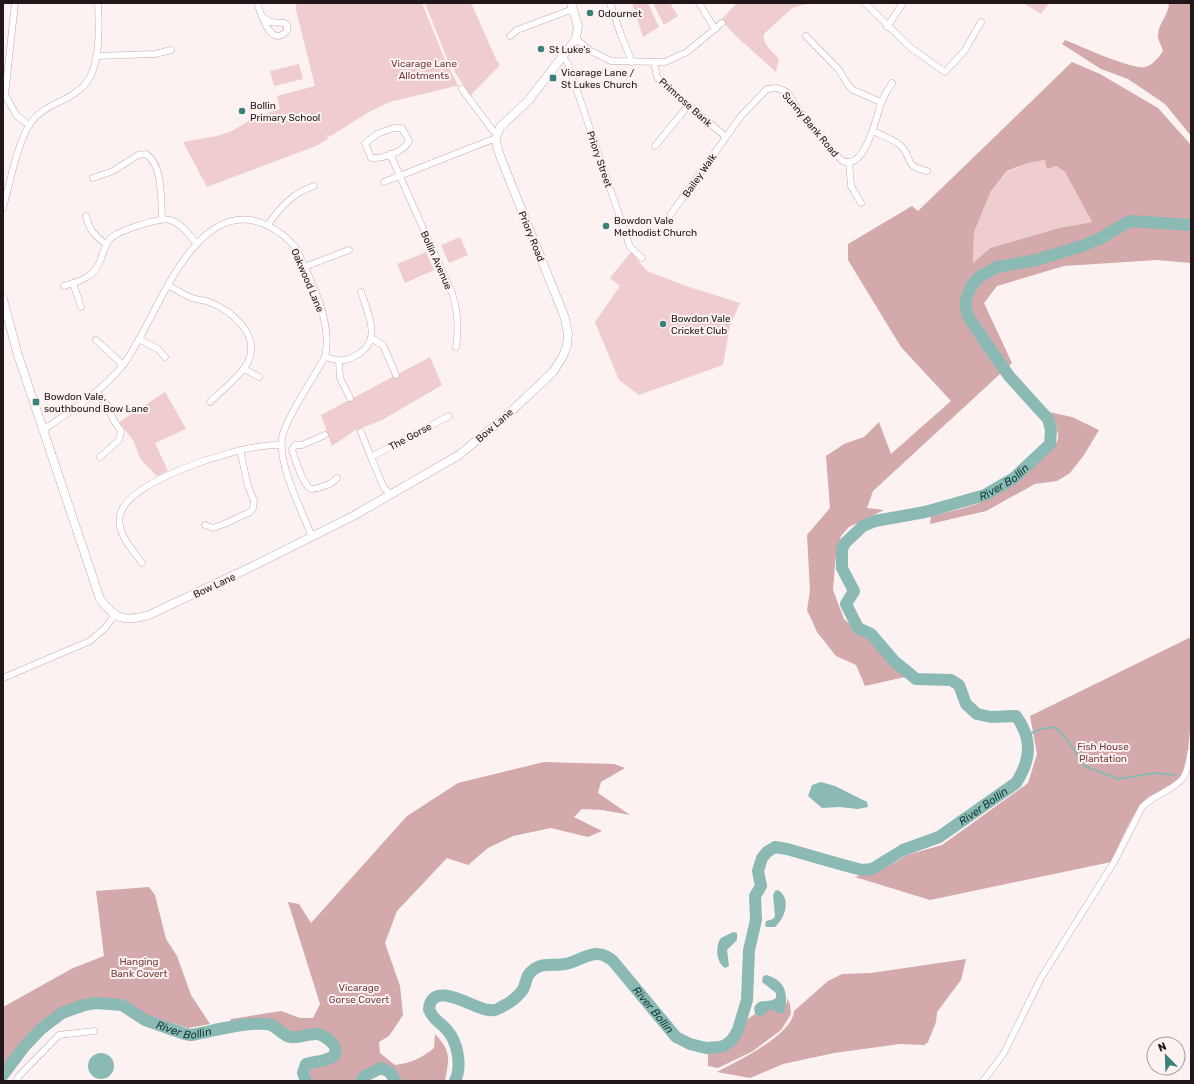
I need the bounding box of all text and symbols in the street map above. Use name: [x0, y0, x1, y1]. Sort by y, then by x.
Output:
marker: Odournet: [585, 8, 595, 18]
place label: Odournet: [598, 8, 642, 20]
marker: St Luke's: [536, 44, 546, 54]
place label: St Luke's: [549, 44, 590, 56]
park label: Vicarage Lane Allotments: [391, 58, 457, 82]
place label: Vicarage Lane / St Lukes Church: [561, 67, 637, 91]
marker: Vicarage Lane / St Lukes Church: [548, 73, 558, 83]
street label: Primrose Bank: [656, 76, 715, 130]
street label: Sunny Bank Road: [779, 90, 841, 160]
place label: Bollin Primary School: [250, 100, 320, 124]
marker: Bollin Primary School: [237, 106, 247, 116]
street label: Priory Street: [584, 130, 614, 189]
street label: Bailey Walk: [680, 151, 720, 200]
street label: Priory Road: [515, 209, 547, 264]
place label: Bowdon Vale Methodist Church: [614, 215, 697, 239]
marker: Bowdon Vale Methodist Church: [601, 221, 611, 231]
street label: Bollin Avenue: [418, 229, 455, 292]
street label: Oakwood Lane: [288, 247, 326, 314]
place label: Bowdon Vale Cricket Club: [671, 313, 731, 337]
marker: Bowdon Vale Cricket Club: [658, 319, 668, 329]
place label: Bowdon Vale, southbound Bow Lane: [44, 391, 149, 415]
marker: Bowdon Vale, southbound Bow Lane: [31, 397, 41, 407]
street label: Bow Lane: [474, 406, 516, 445]
street label: The Gorse: [387, 420, 434, 453]
water label: River Bollin: [978, 461, 1032, 503]
street label: Bow Lane: [191, 571, 238, 601]
park label: Fish House Plantation: [1077, 741, 1129, 765]
water label: River Bollin: [956, 785, 1011, 828]
park label: Hanging Bank Covert: [111, 956, 167, 980]
park label: Vicarage Gorse Covert: [329, 982, 389, 1006]
water label: River Bollin: [630, 984, 676, 1036]
water label: River Bollin: [154, 1018, 213, 1042]
north arrow: [1146, 1036, 1186, 1076]
text: N: [1156, 1040, 1169, 1055]

